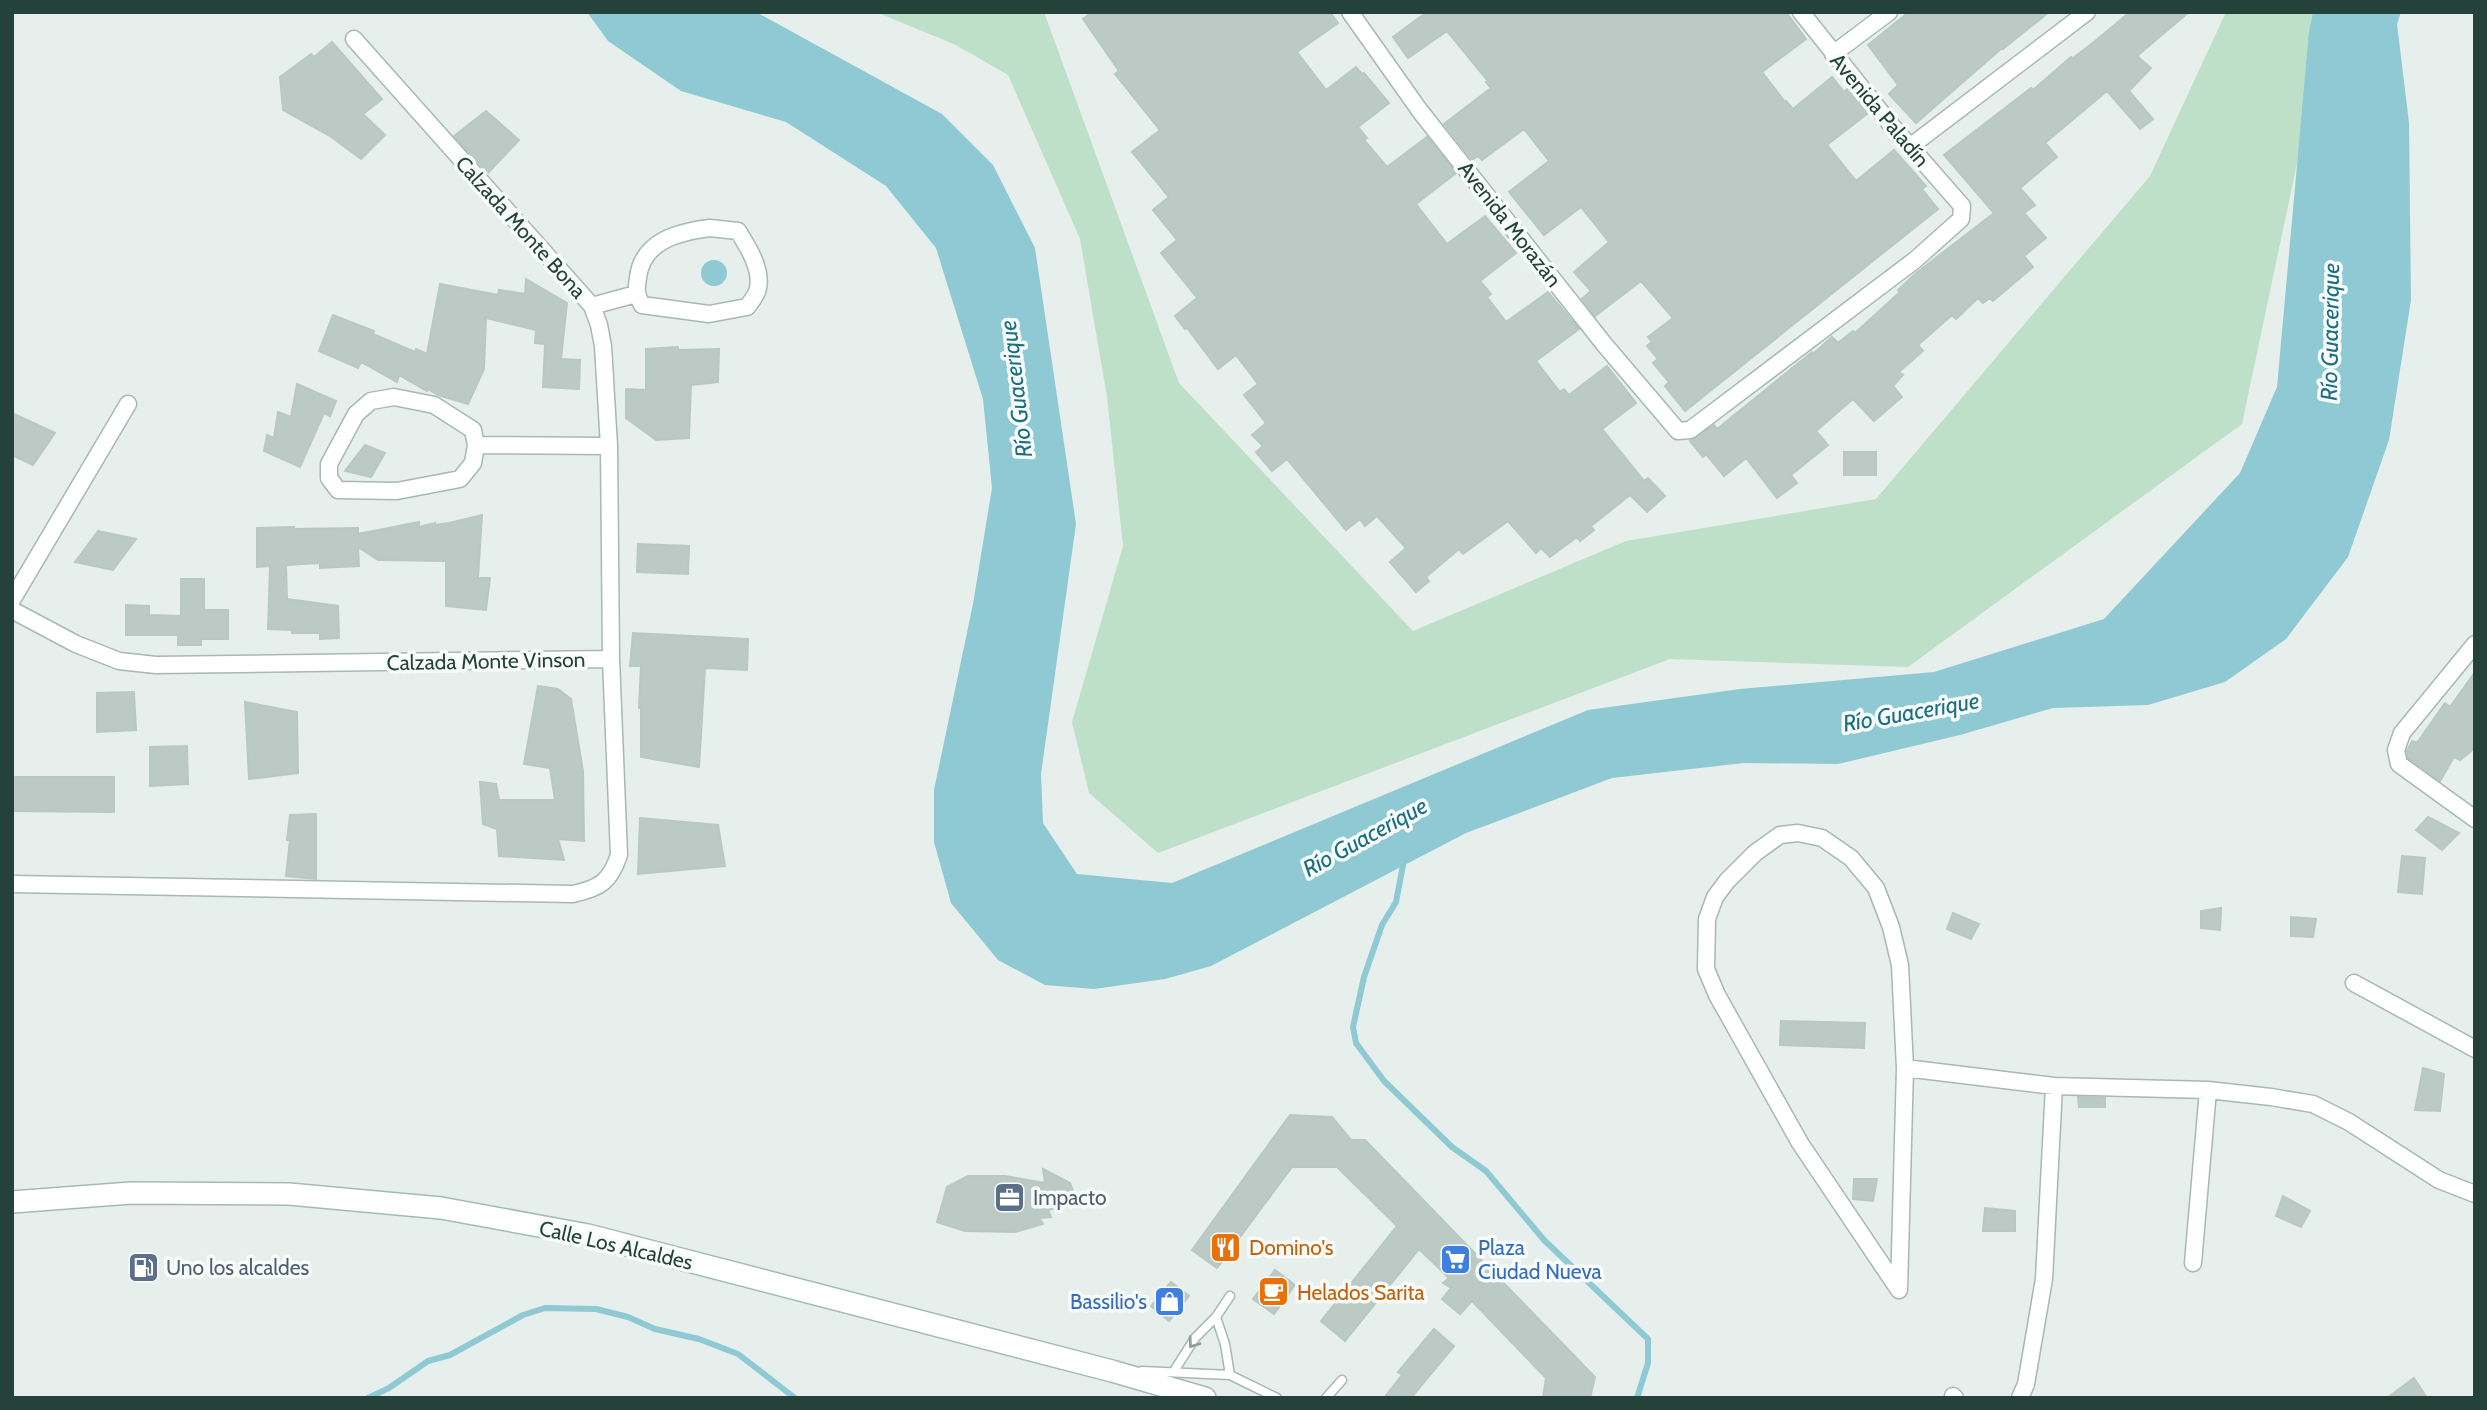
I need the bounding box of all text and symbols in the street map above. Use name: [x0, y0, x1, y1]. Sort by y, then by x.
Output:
street label: Avenida Paladín: [1825, 48, 1935, 172]
street label: Calzada Monte Bona: [451, 151, 591, 303]
street label: Avenida Morazán: [1453, 156, 1567, 292]
water label: Río Guacerique: [2315, 263, 2345, 401]
water label: Río Guacerique: [994, 319, 1038, 459]
street label: Calzada Monte Vinson: [386, 647, 586, 675]
water label: Río Guacerique: [1841, 686, 1981, 738]
water label: Río Guacerique: [1298, 791, 1432, 883]
office icon: Impacto: [993, 1180, 1027, 1214]
place label: Impacto: [1033, 1185, 1106, 1210]
street label: Calle Los Alcaldes: [537, 1215, 695, 1275]
restaurant icon: Domino's: [1209, 1230, 1243, 1264]
place label: Domino's: [1249, 1235, 1334, 1260]
place label: Plaza Ciudad Nueva: [1478, 1235, 1602, 1284]
supermarket icon: Plaza Ciudad Nueva: [1438, 1242, 1472, 1276]
fuel station icon: Uno los alcaldes: [126, 1250, 160, 1284]
place label: Uno los alcaldes: [166, 1255, 310, 1280]
cafe icon: Helados Sarita: [1257, 1275, 1291, 1309]
place label: Helados Sarita: [1297, 1280, 1425, 1305]
shop icon: Bassilio's: [1153, 1284, 1187, 1318]
place label: Bassilio's: [1070, 1289, 1147, 1314]
one-way arrow: [1189, 1335, 1201, 1347]

